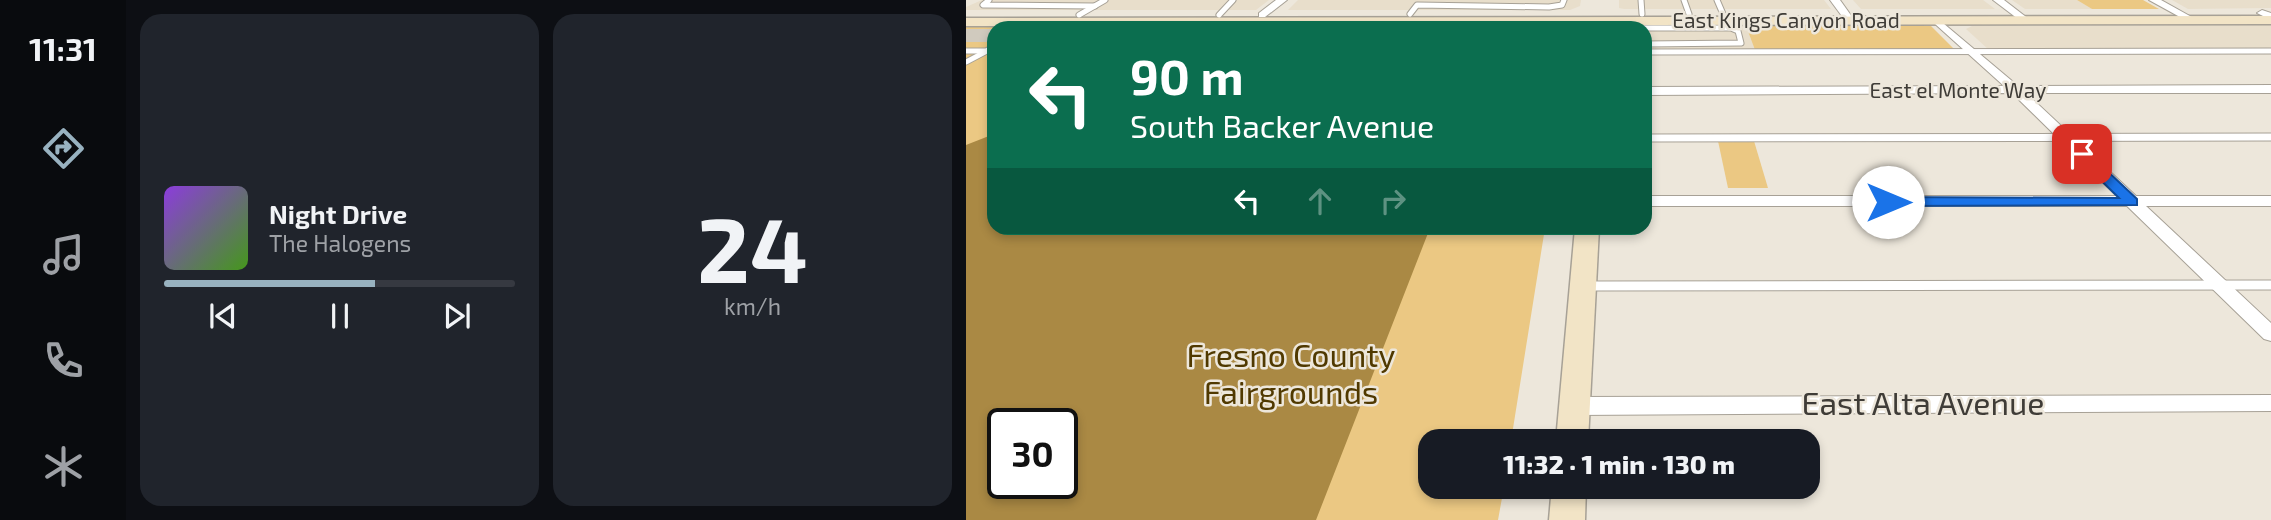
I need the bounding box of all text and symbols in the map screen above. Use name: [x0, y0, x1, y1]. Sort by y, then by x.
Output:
street label: East Kings Canyon Road: [1672, 7, 1900, 32]
text: 11:31: [29, 29, 97, 67]
text: 90 m: [1130, 46, 1244, 105]
icon: left: [1015, 49, 1106, 140]
street label: East el Monte Way: [1870, 77, 2046, 102]
text: South Backer Avenue: [1130, 106, 1434, 144]
icon: directions: [39, 124, 88, 173]
pin: [2052, 124, 2112, 184]
icon: arrive: [2063, 135, 2101, 173]
position arrow: [1851, 165, 1925, 239]
icon: left: [1228, 182, 1266, 220]
icon: ahead: [1301, 182, 1339, 220]
icon: right: [1374, 182, 1412, 220]
text: 24: [697, 192, 808, 301]
text: Night Drive: [269, 198, 407, 229]
text: The Halogens: [269, 229, 411, 257]
icon: music: [39, 230, 88, 279]
text: km/h: [724, 292, 781, 320]
icon: previous: [204, 297, 242, 335]
icon: pause: [321, 297, 359, 335]
icon: next: [438, 297, 476, 335]
park label: Fresno County Fairgrounds: [1187, 335, 1395, 410]
icon: phone: [39, 336, 88, 385]
street label: East Alta Avenue: [1802, 383, 2044, 421]
speed limit sign: 30: [987, 408, 1078, 499]
icon: climate: [39, 442, 88, 491]
text: 11:32 · 1 min · 130 m: [1503, 448, 1735, 479]

